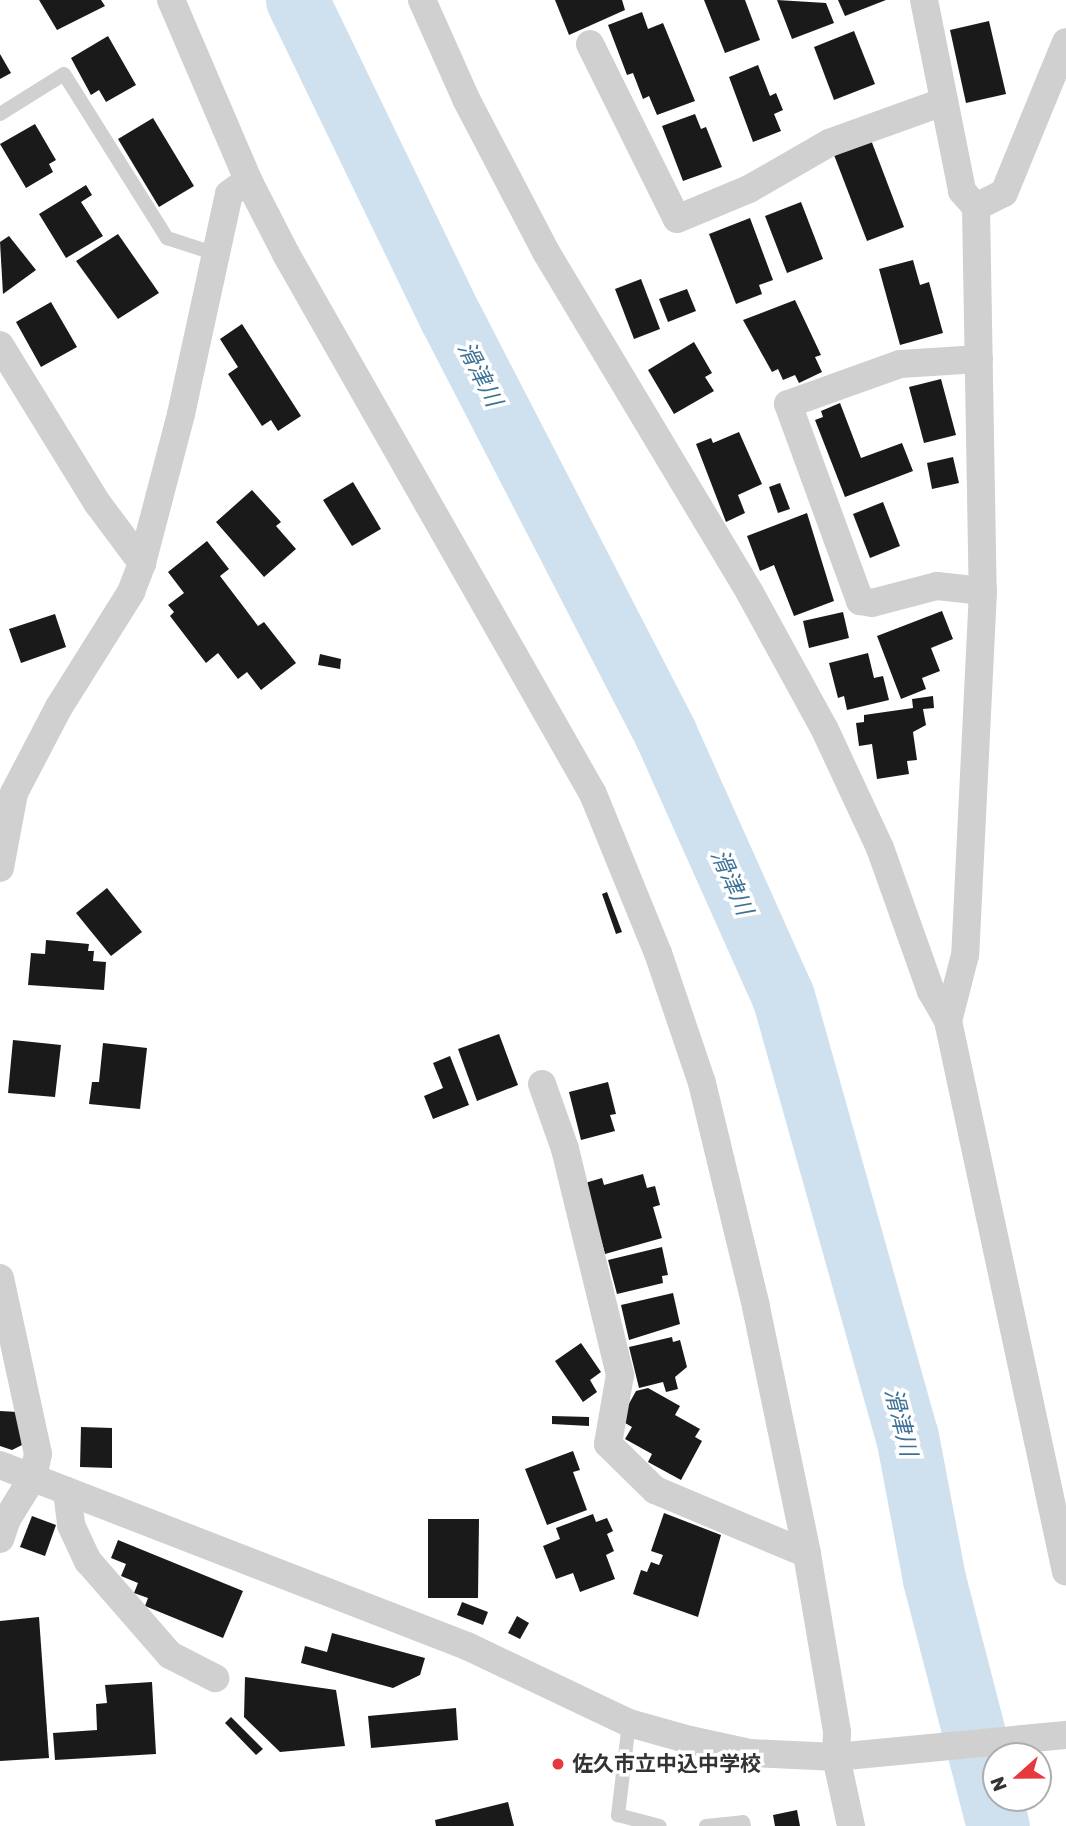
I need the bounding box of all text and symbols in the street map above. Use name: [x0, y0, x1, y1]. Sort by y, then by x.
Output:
water label: 滑津川: [452, 337, 508, 411]
water label: 滑津川: [705, 845, 759, 919]
water label: 滑津川: [879, 1385, 923, 1459]
north arrow: [982, 1742, 1052, 1812]
place label: 佐久市立中込中学校: [572, 1751, 761, 1777]
marker: 佐久市立中込中学校: [550, 1756, 566, 1772]
text: N: [986, 1773, 1012, 1794]

